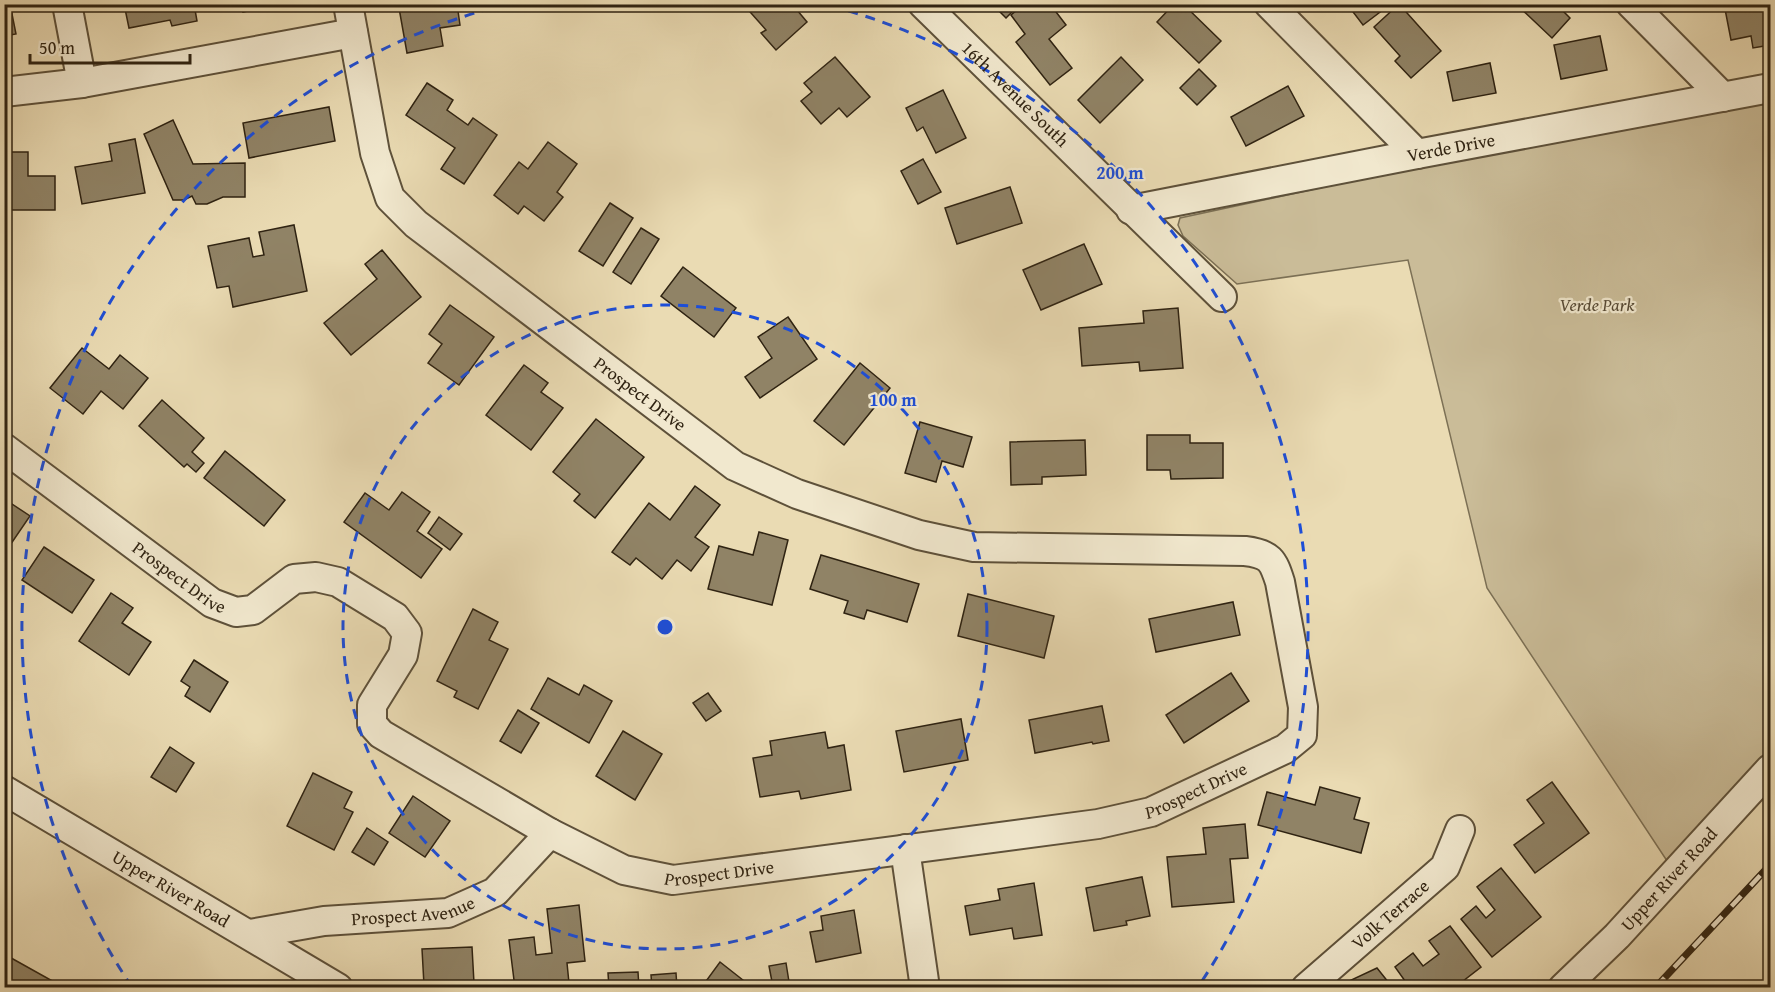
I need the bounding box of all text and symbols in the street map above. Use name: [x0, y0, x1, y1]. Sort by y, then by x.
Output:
scale bar: [30, 27, 190, 65]
text: 50 m: [39, 34, 75, 61]
street label: 16th Avenue South: [956, 35, 1075, 153]
street label: Verde Drive: [1405, 126, 1497, 169]
text: 200 m: [1096, 159, 1144, 186]
park label: Verde Park: [1559, 291, 1635, 318]
street label: Prospect Drive: [588, 350, 692, 437]
text: 100 m: [869, 386, 917, 413]
street label: Prospect Drive: [127, 534, 230, 620]
centre of rings: [655, 617, 675, 637]
street label: Prospect Drive: [1143, 755, 1251, 826]
street label: Upper River Road: [1614, 821, 1724, 937]
street label: Upper River Road: [107, 843, 235, 934]
street label: Prospect Drive: [662, 853, 776, 893]
street label: Volk Terrace: [1345, 873, 1435, 956]
street label: Prospect Avenue: [350, 889, 479, 932]

